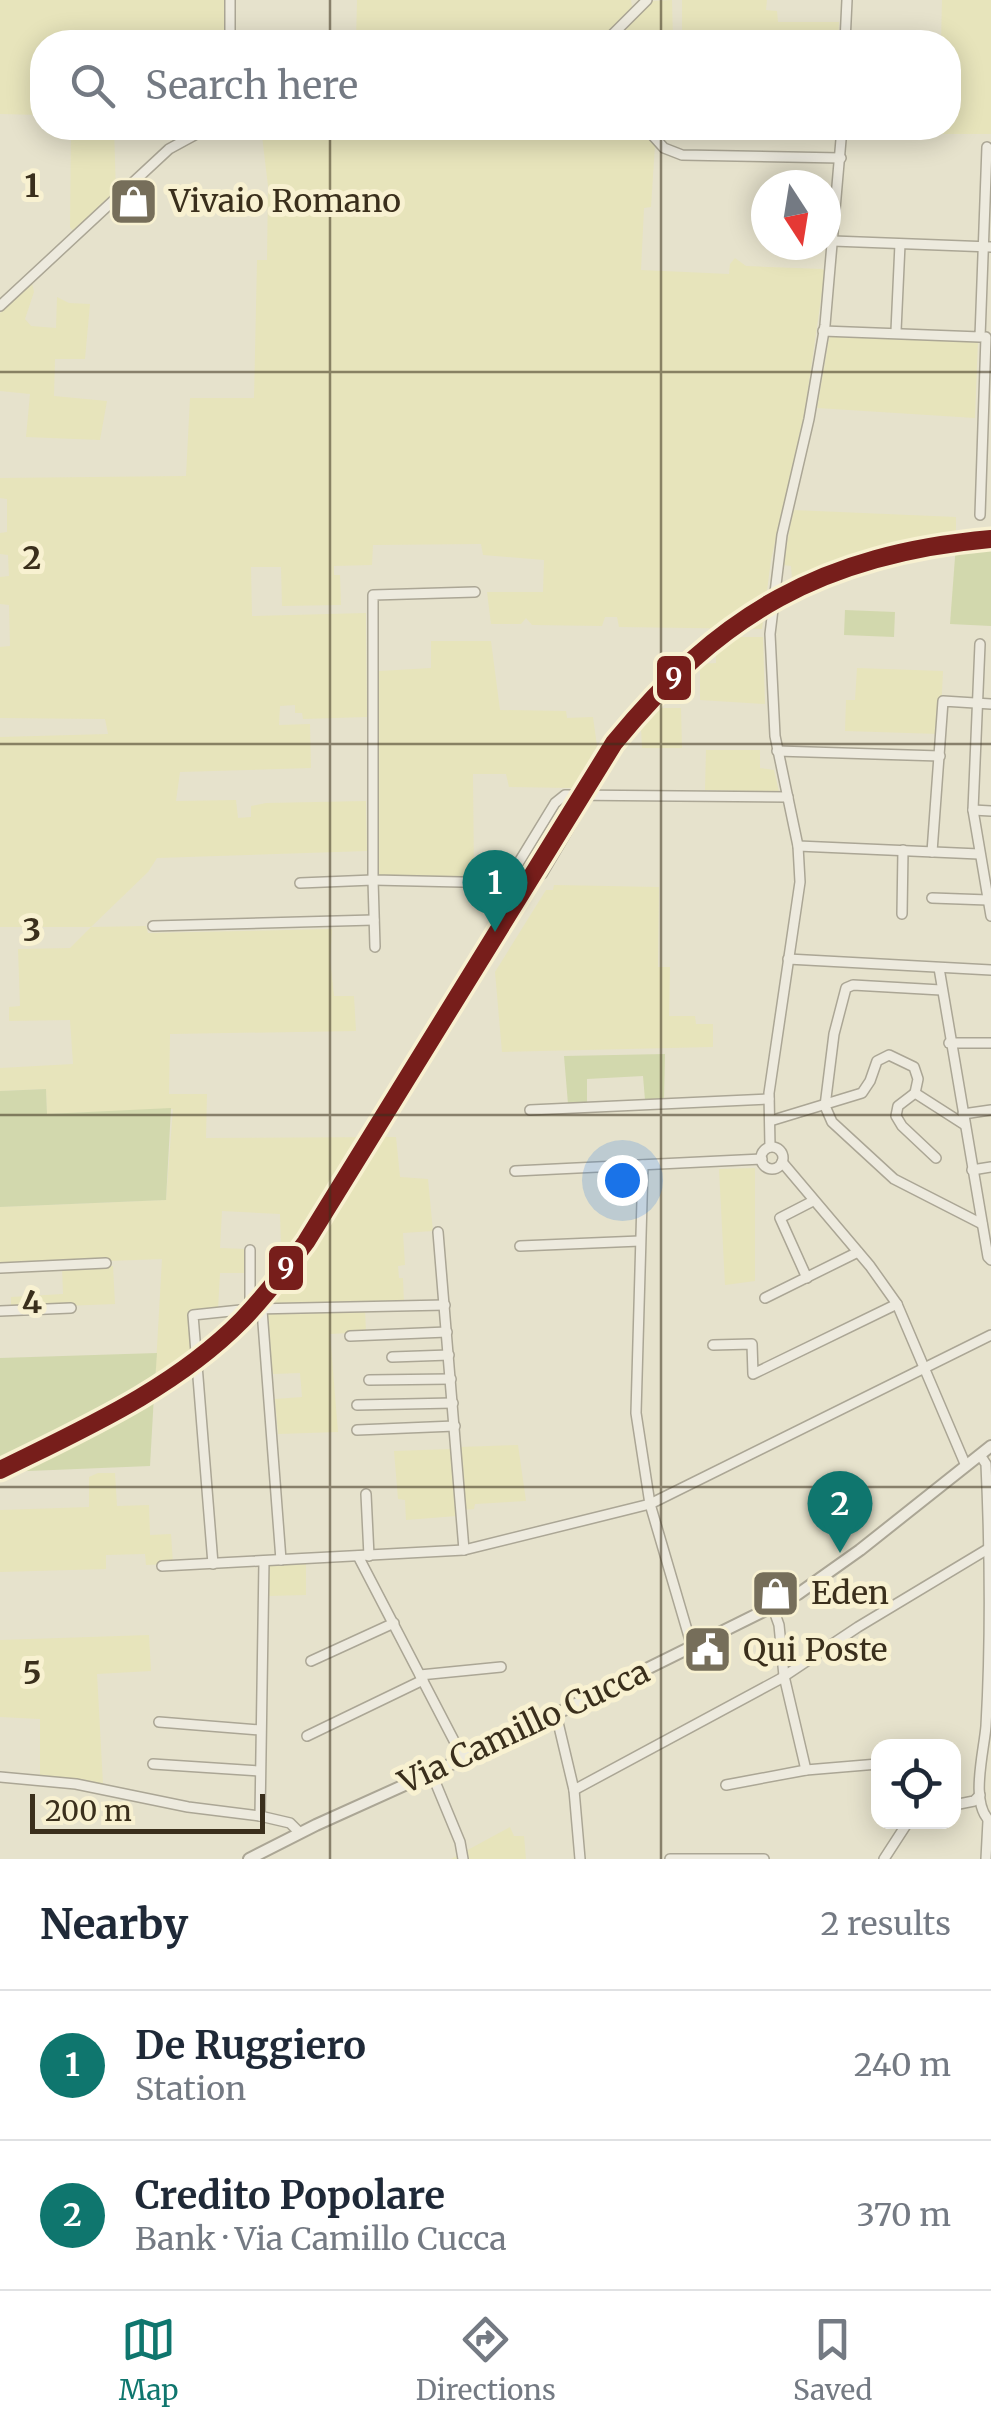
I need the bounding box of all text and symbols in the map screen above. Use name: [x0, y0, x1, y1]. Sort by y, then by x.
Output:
search box: [30, 30, 961, 140]
icon: search: [65, 58, 120, 113]
text: Search here: [145, 62, 358, 109]
text: 1: [25, 166, 40, 206]
north arrow: [751, 170, 841, 260]
shop icon: Vivaio Romano: [108, 175, 160, 227]
place label: Vivaio Romano: [168, 181, 401, 221]
text: 2: [23, 538, 41, 578]
line badge: 9: [655, 654, 693, 702]
text: 9: [665, 660, 683, 696]
pin: 1: [462, 850, 528, 932]
text: 3: [23, 910, 41, 950]
your location: [597, 1155, 648, 1206]
line badge: 9: [267, 1244, 305, 1292]
text: 9: [277, 1250, 295, 1286]
text: 4: [22, 1282, 42, 1322]
pin: 2: [808, 1470, 872, 1553]
shop icon: Eden: [750, 1567, 802, 1619]
place label: Eden: [811, 1573, 889, 1613]
public building icon: Qui Poste: [682, 1624, 734, 1676]
place label: Qui Poste: [743, 1630, 888, 1670]
street label: Via Camillo Cucca: [391, 1651, 656, 1803]
text: 5: [23, 1653, 41, 1693]
map controls: [871, 1739, 961, 1829]
button: locate: [871, 1739, 961, 1829]
scale bar: [30, 1789, 265, 1834]
text: 200 m: [45, 1793, 132, 1829]
text: Nearby: [40, 1898, 188, 1950]
text: 2 results: [820, 1904, 951, 1944]
text: De Ruggiero: [135, 2022, 366, 2069]
text: 1: [65, 2045, 80, 2085]
text: 240 m: [854, 2045, 951, 2085]
text: Station: [135, 2069, 246, 2109]
text: Credito Popolare: [135, 2172, 445, 2219]
text: 2: [63, 2195, 82, 2235]
text: 370 m: [856, 2195, 951, 2235]
text: Bank · Via Camillo Cucca: [135, 2219, 507, 2259]
tab: Map: [119, 2312, 178, 2408]
tab: Directions: [416, 2312, 556, 2408]
tab: Saved: [793, 2312, 872, 2408]

